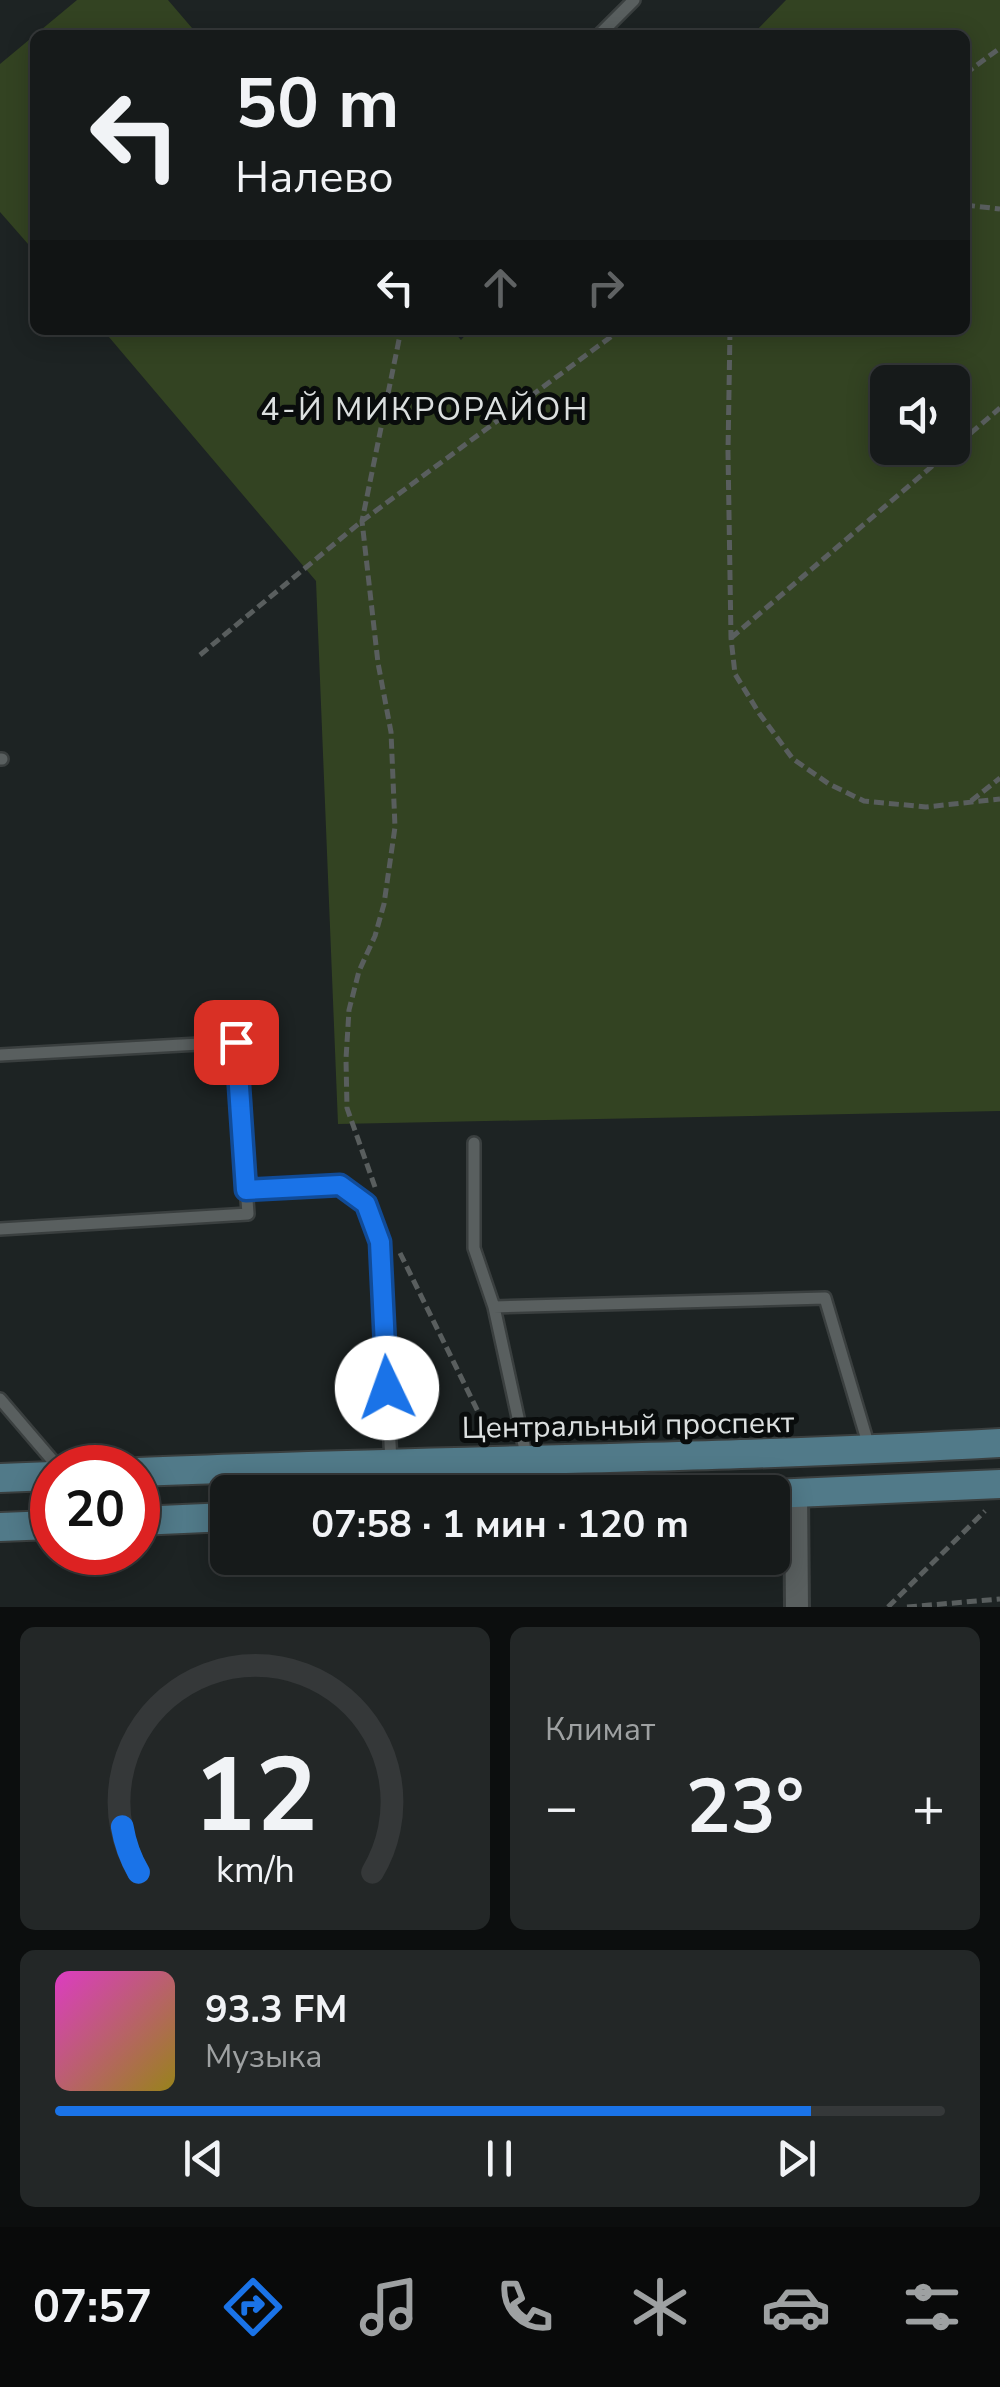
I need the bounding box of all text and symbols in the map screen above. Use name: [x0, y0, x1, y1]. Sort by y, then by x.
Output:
text: 50 m: [235, 56, 399, 152]
icon: left: [70, 70, 200, 200]
text: Налево: [235, 147, 394, 208]
icon: left: [368, 260, 423, 315]
icon: ahead: [473, 260, 528, 315]
icon: right: [578, 260, 633, 315]
map controls: [870, 365, 970, 465]
button: sound: [870, 365, 970, 465]
district label: 4-Й МИКРОРАЙОН: [260, 388, 590, 431]
pin: [194, 1000, 279, 1085]
icon: arrive: [209, 1015, 264, 1070]
position arrow: [335, 1336, 439, 1440]
street label: Центральный проспект: [462, 1402, 795, 1449]
speed limit sign: 20: [30, 1445, 160, 1575]
text: 07:58 · 1 мин · 120 m: [311, 1499, 689, 1550]
text: Климат: [545, 1708, 655, 1751]
text: 12: [193, 1725, 317, 1867]
text: 23°: [686, 1756, 804, 1858]
text: −: [545, 1770, 578, 1845]
text: +: [912, 1770, 945, 1845]
text: km/h: [216, 1846, 294, 1895]
text: 93.3 FM: [205, 1984, 347, 2035]
text: Музыка: [205, 2035, 322, 2078]
icon: previous: [176, 2131, 231, 2186]
icon: pause: [472, 2131, 527, 2186]
icon: next: [769, 2131, 824, 2186]
icon: directions: [218, 2272, 288, 2342]
icon: music: [354, 2272, 424, 2342]
icon: phone: [490, 2272, 560, 2342]
icon: climate: [625, 2272, 695, 2342]
icon: car: [761, 2272, 831, 2342]
icon: filters: [897, 2272, 967, 2342]
text: 07:57: [33, 2277, 152, 2338]

